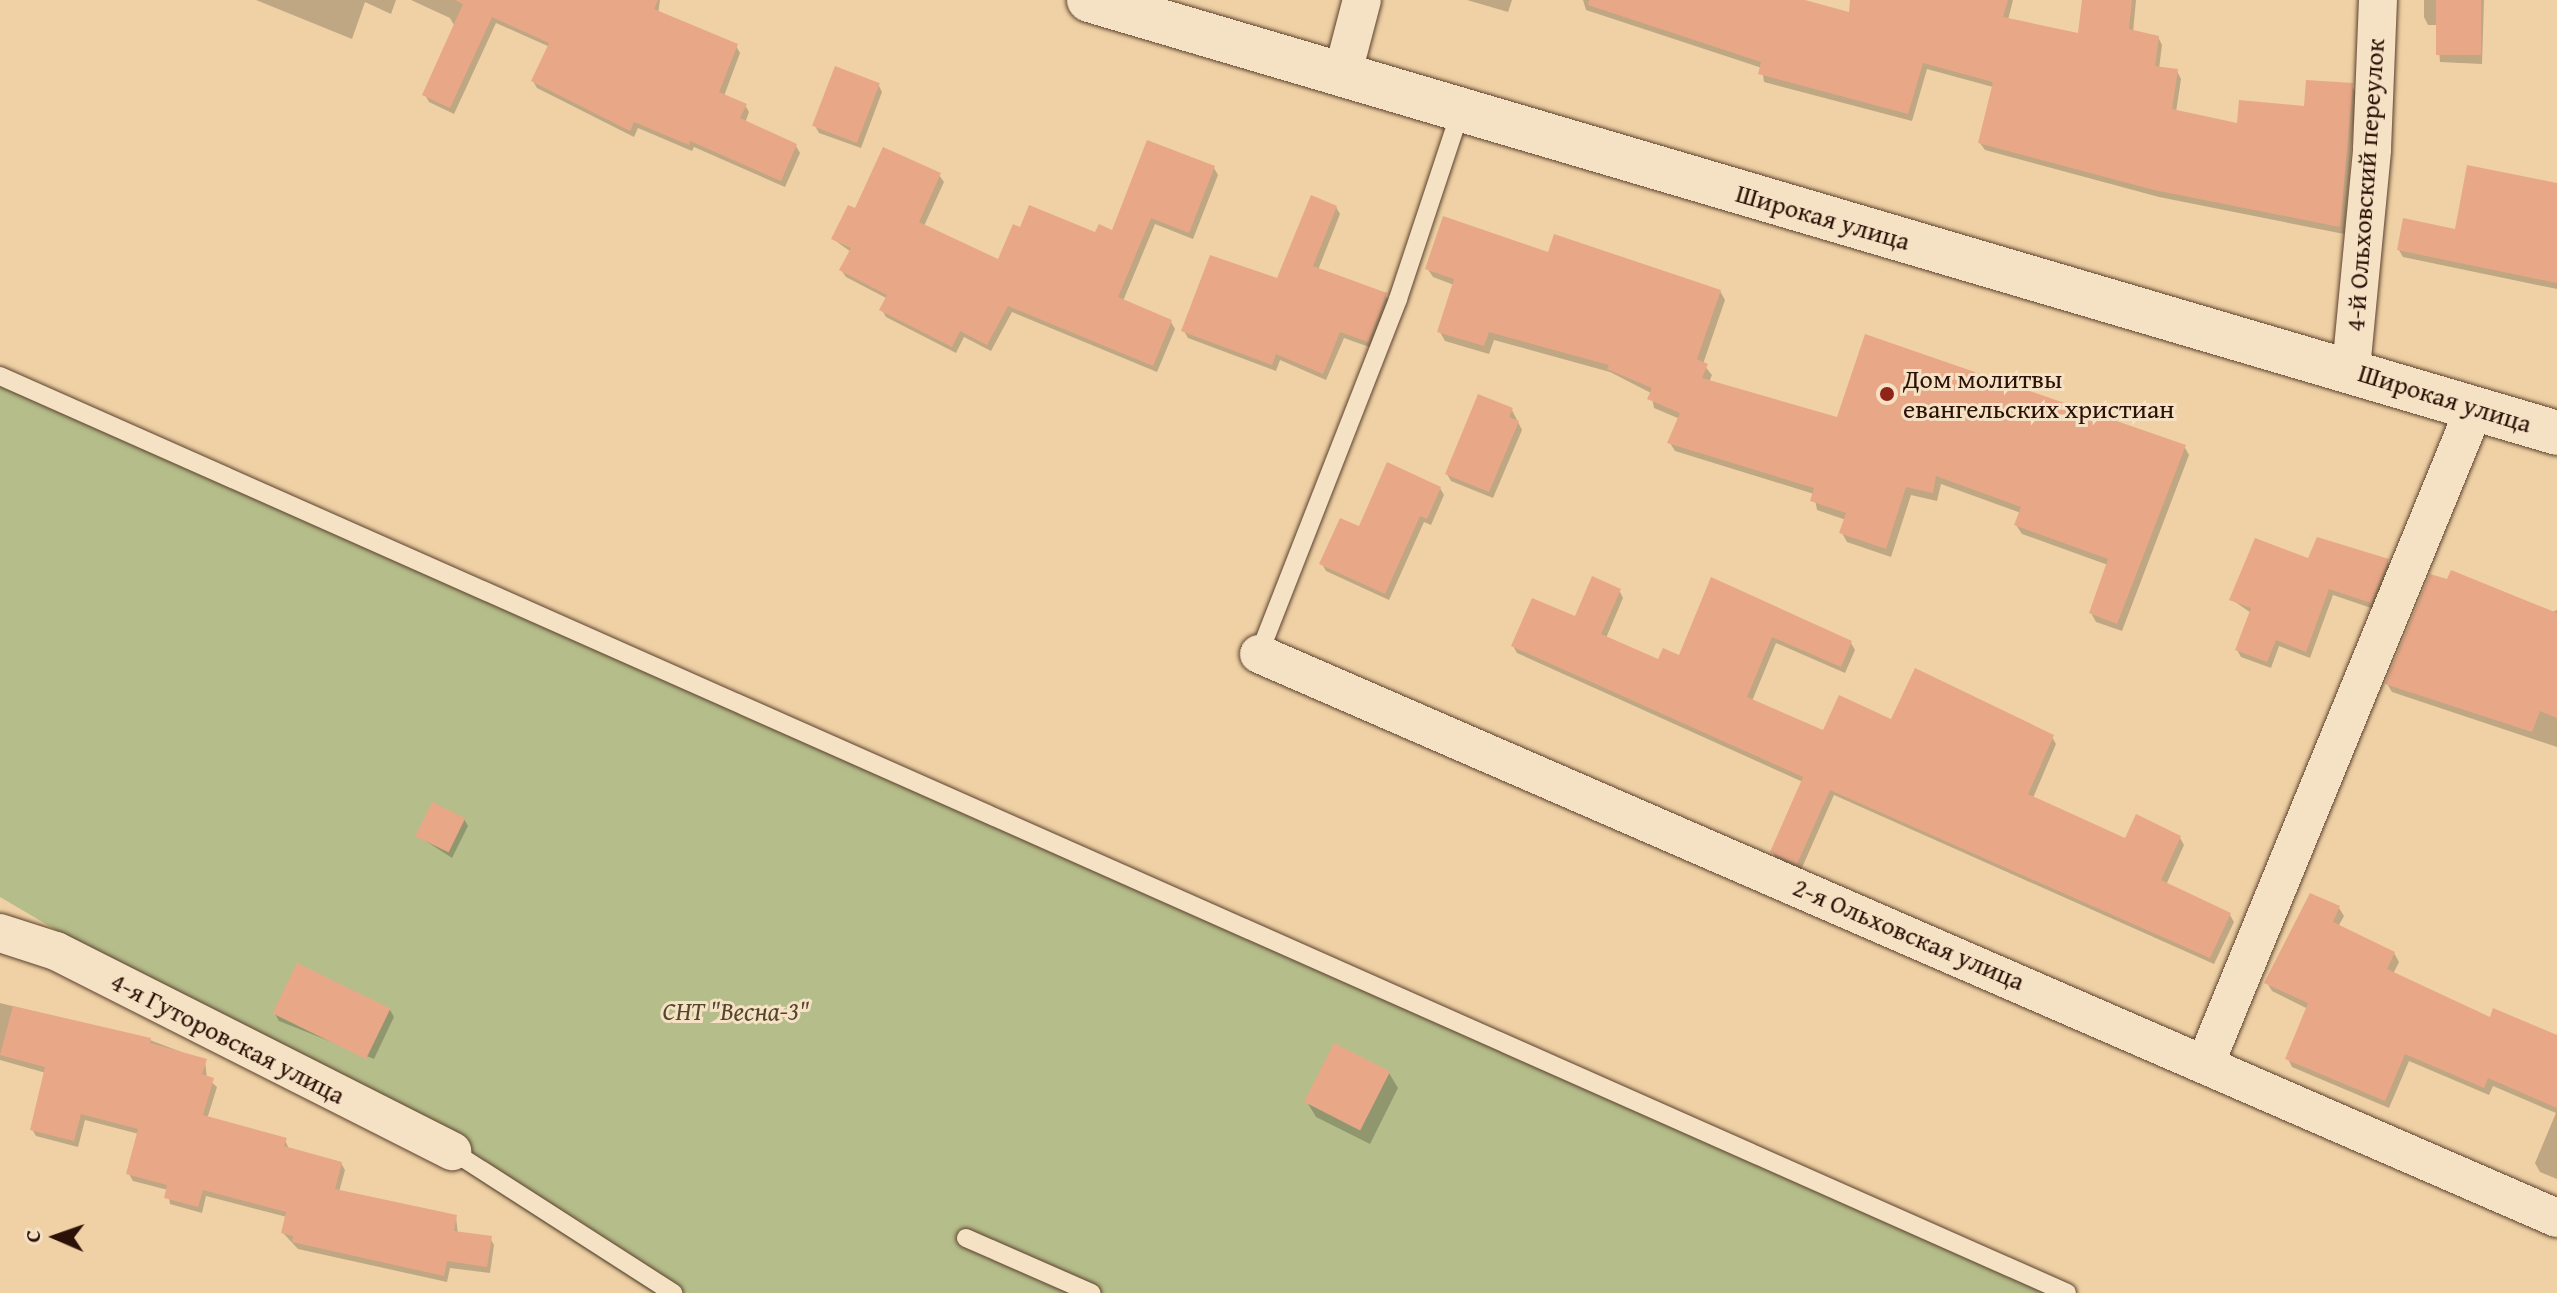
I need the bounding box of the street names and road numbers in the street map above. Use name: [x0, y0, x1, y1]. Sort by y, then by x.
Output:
street label: 4-й Ольховский переулок: [2339, 38, 2391, 332]
street label: Широкая улица: [1732, 177, 1914, 257]
street label: Широкая улица: [2355, 357, 2535, 439]
street label: 2-я Ольховская улица: [1789, 871, 2029, 997]
street label: 4-я Гуторовская улица: [106, 965, 350, 1111]

